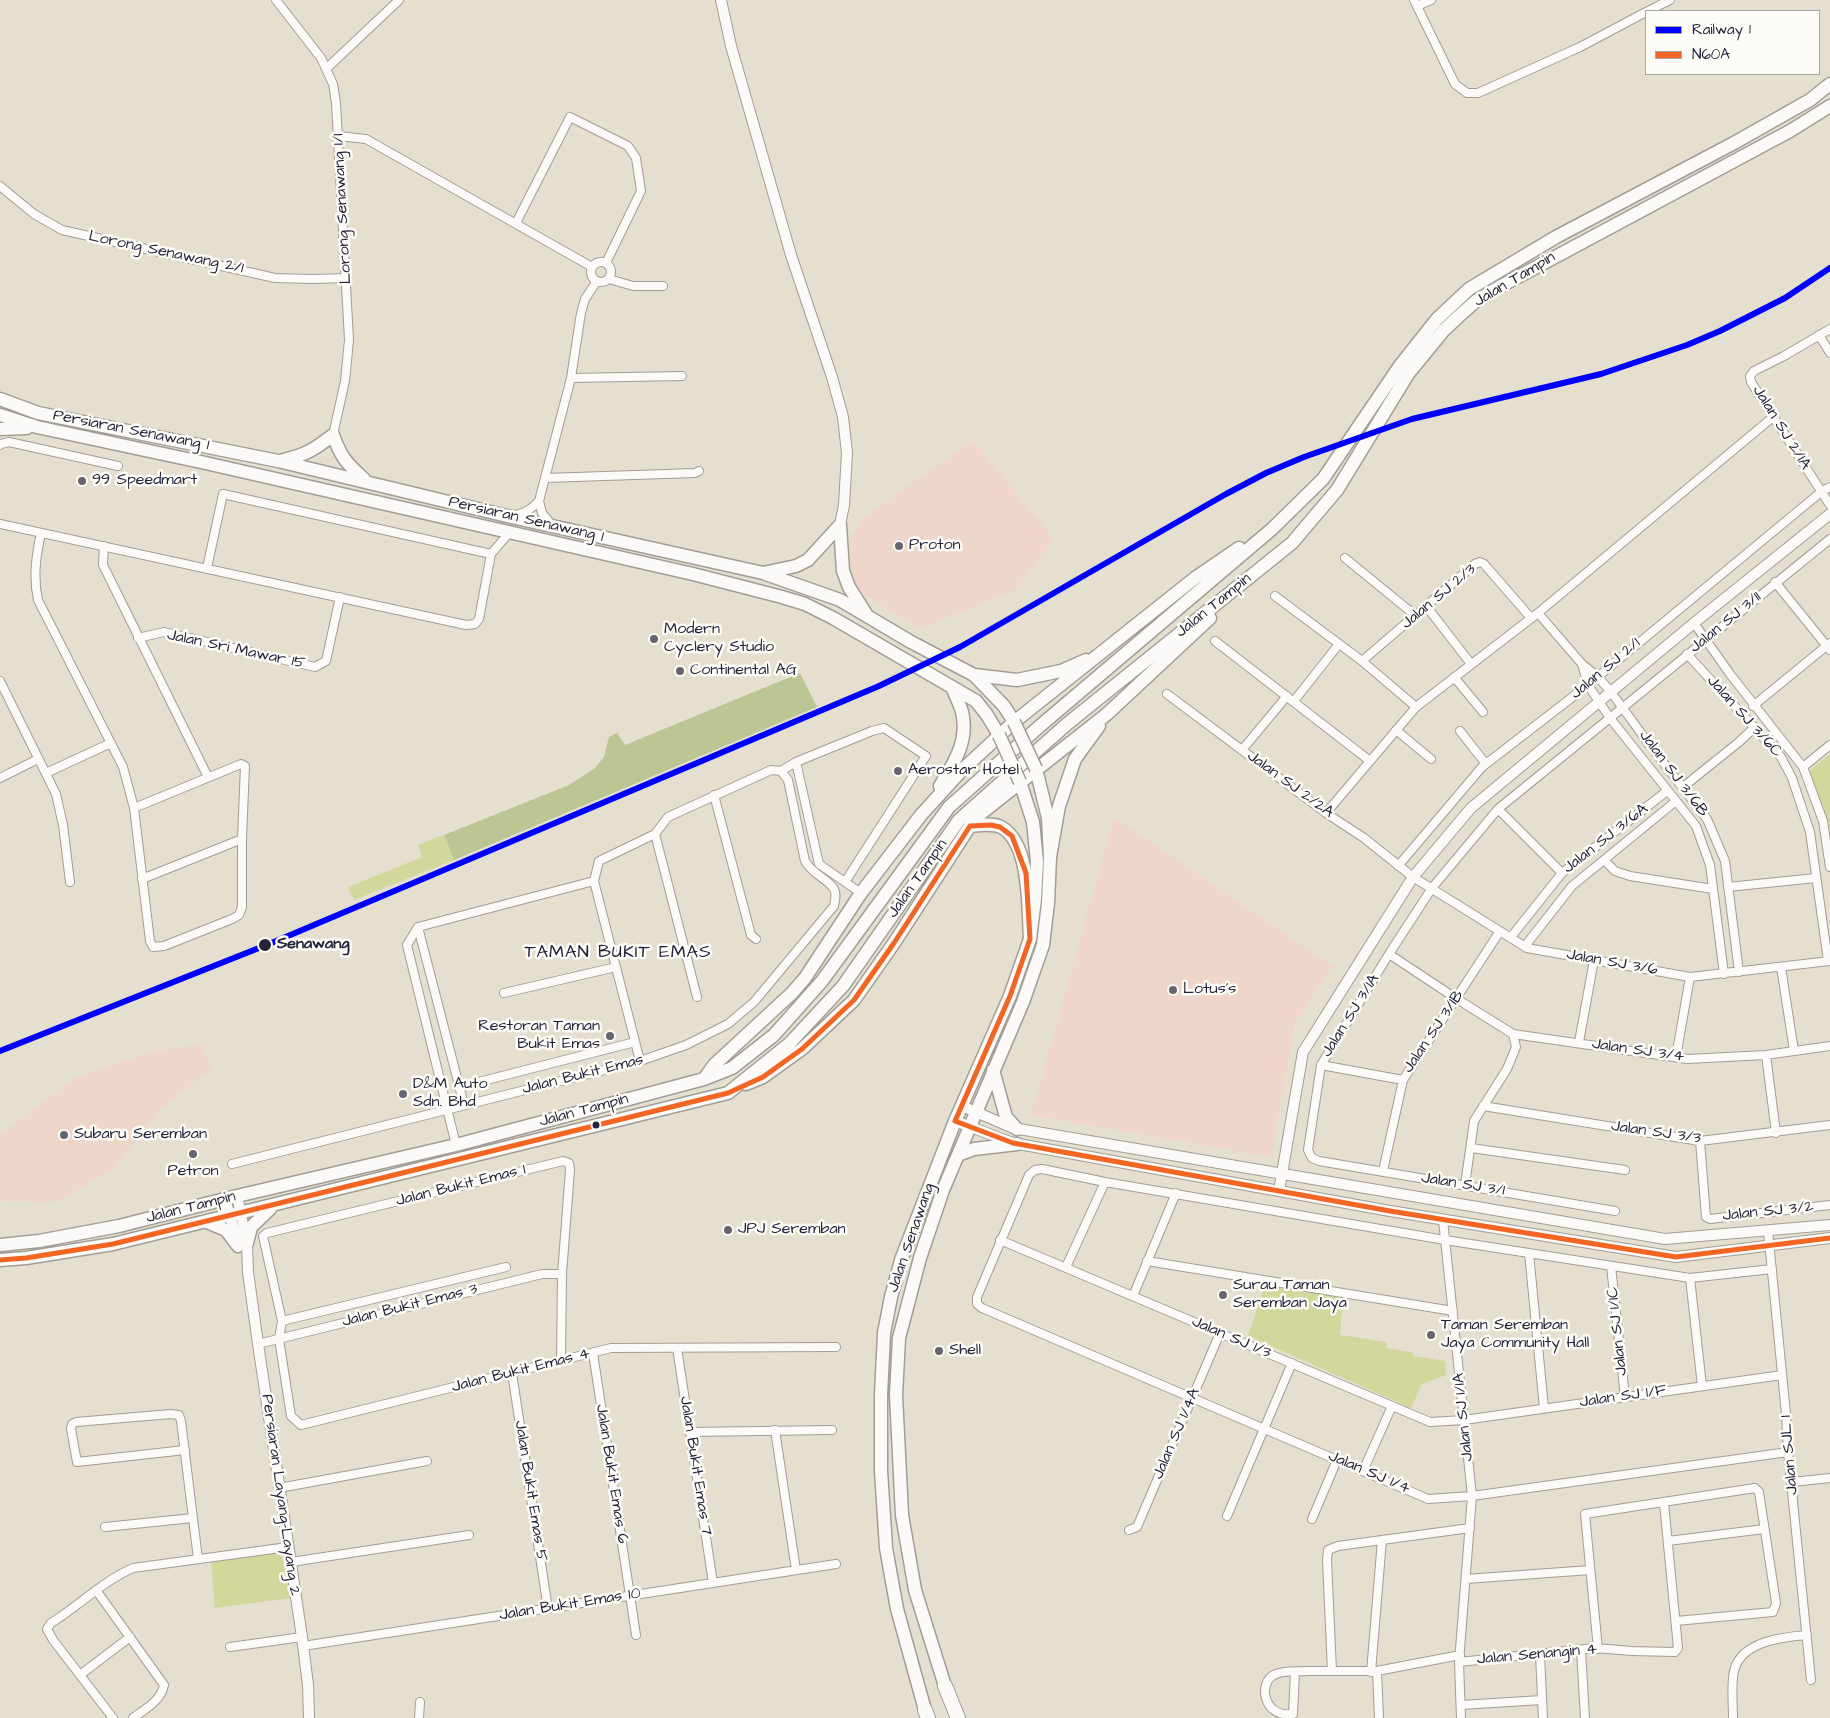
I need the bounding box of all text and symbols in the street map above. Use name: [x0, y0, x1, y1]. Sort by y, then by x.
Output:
legend: [1645, 10, 1820, 75]
text: Railway 1: [1692, 19, 1751, 40]
text: N60A: [1692, 44, 1730, 65]
street label: Lorong Senawang 1/1: [329, 133, 357, 285]
street label: Lorong Senawang 2/1: [87, 227, 245, 279]
street label: Jalan Tampin: [1471, 248, 1559, 312]
street label: Jalan SJ 2/1A: [1748, 382, 1814, 474]
street label: Persiaran Senawang 1: [51, 406, 211, 456]
place label: 99 Speedmart: [92, 471, 197, 491]
marker: 99 Speedmart: [76, 475, 88, 487]
street label: Persiaran Senawang 1: [447, 493, 605, 547]
place label: Proton: [909, 536, 961, 556]
marker: Proton: [893, 540, 905, 552]
street label: Jalan SJ 2/3: [1398, 560, 1480, 634]
street label: Jalan Tampin: [1172, 570, 1256, 642]
street label: Jalan SJ 3/11: [1686, 588, 1766, 658]
place label: Modern Cyclery Studio: [664, 620, 774, 658]
street label: Jalan Sri Mawar 15: [165, 626, 307, 674]
marker: Modern Cyclery Studio: [648, 633, 660, 645]
street label: Jalan SJ 2/1: [1567, 634, 1645, 704]
place label: Continental AG: [690, 661, 797, 681]
marker: Continental AG: [674, 665, 686, 677]
street label: Jalan SJ 3/6C: [1702, 672, 1786, 762]
street label: Jalan SJ 3/6B: [1634, 727, 1712, 821]
street label: Jalan SJ 2/2A: [1243, 747, 1337, 823]
place label: Aerostar Hotel: [908, 761, 1019, 781]
marker: Aerostar Hotel: [892, 765, 904, 777]
street label: Jalan SJ 3/6A: [1560, 800, 1652, 878]
street label: Jalan Tampin: [884, 836, 952, 922]
place label: Senawang: [277, 935, 349, 955]
marker: Senawang: [257, 937, 273, 953]
district label: TAMAN BUKIT EMAS: [522, 942, 714, 964]
street label: Jalan SJ 3/6: [1565, 946, 1659, 980]
street label: Jalan SJ 3/1A: [1318, 971, 1384, 1061]
place label: Lotus's: [1183, 980, 1236, 1000]
marker: Lotus's: [1167, 984, 1179, 996]
street label: Jalan SJ 3/1B: [1399, 987, 1469, 1077]
place label: Restoran Taman Bukit Emas: [478, 1017, 600, 1055]
marker: Restoran Taman Bukit Emas: [604, 1030, 616, 1042]
street label: Jalan SJ 3/4: [1591, 1035, 1685, 1067]
street label: Jalan Bukit Emas: [520, 1051, 646, 1099]
place label: D&M Auto Sdn. Bhd: [413, 1075, 488, 1113]
marker: D&M Auto Sdn. Bhd: [397, 1088, 409, 1100]
street label: Jalan Tampin: [537, 1090, 631, 1132]
street label: Jalan SJ 3/3: [1610, 1117, 1702, 1149]
unlabelled marker: [591, 1120, 601, 1130]
place label: Subaru Seremban: [74, 1125, 207, 1145]
marker: Subaru Seremban: [58, 1129, 70, 1141]
marker: Petron: [187, 1148, 199, 1160]
street label: Jalan Bukit Emas 1: [394, 1161, 528, 1211]
place label: Petron: [167, 1162, 219, 1182]
street label: Jalan SJ 3/1: [1420, 1169, 1506, 1201]
street label: Jalan Senawang: [884, 1181, 940, 1295]
street label: Jalan Tampin: [144, 1188, 238, 1228]
street label: Jalan SJ 3/2: [1722, 1198, 1814, 1226]
place label: JPJ Seremban: [738, 1220, 846, 1240]
marker: JPJ Seremban: [722, 1224, 734, 1236]
place label: Surau Taman Seremban Jaya: [1233, 1276, 1347, 1314]
street label: Jalan Bukit Emas 3: [340, 1280, 480, 1332]
street label: Jalan SJ 1/1C: [1604, 1285, 1632, 1377]
marker: Surau Taman Seremban Jaya: [1217, 1289, 1229, 1301]
street label: Jalan SJ 1/3: [1188, 1313, 1274, 1363]
place label: Taman Seremban Jaya Community Hall: [1441, 1316, 1589, 1354]
marker: Taman Seremban Jaya Community Hall: [1425, 1329, 1437, 1341]
place label: Shell: [949, 1341, 981, 1361]
street label: Jalan Bukit Emas 4: [450, 1345, 592, 1397]
marker: Shell: [933, 1345, 945, 1357]
street label: Jalan SJ 1/1A: [1450, 1372, 1478, 1462]
street label: Jalan SJ 1/F: [1578, 1381, 1668, 1413]
street label: Jalan SJ 1/4A: [1149, 1385, 1205, 1483]
street label: Persiaran Layang-Layang 2: [256, 1393, 304, 1597]
street label: Jalan Bukit Emas 7: [675, 1395, 715, 1537]
street label: Jalan Bukit Emas 6: [591, 1403, 631, 1545]
street label: Jalan SJL 1: [1777, 1414, 1803, 1496]
street label: Jalan Bukit Emas 5: [509, 1419, 551, 1563]
street label: Jalan SJ 1/4: [1325, 1447, 1413, 1499]
street label: Jalan Bukit Emas 10: [498, 1584, 642, 1626]
street label: Jalan Senangin 4: [1476, 1640, 1598, 1670]

